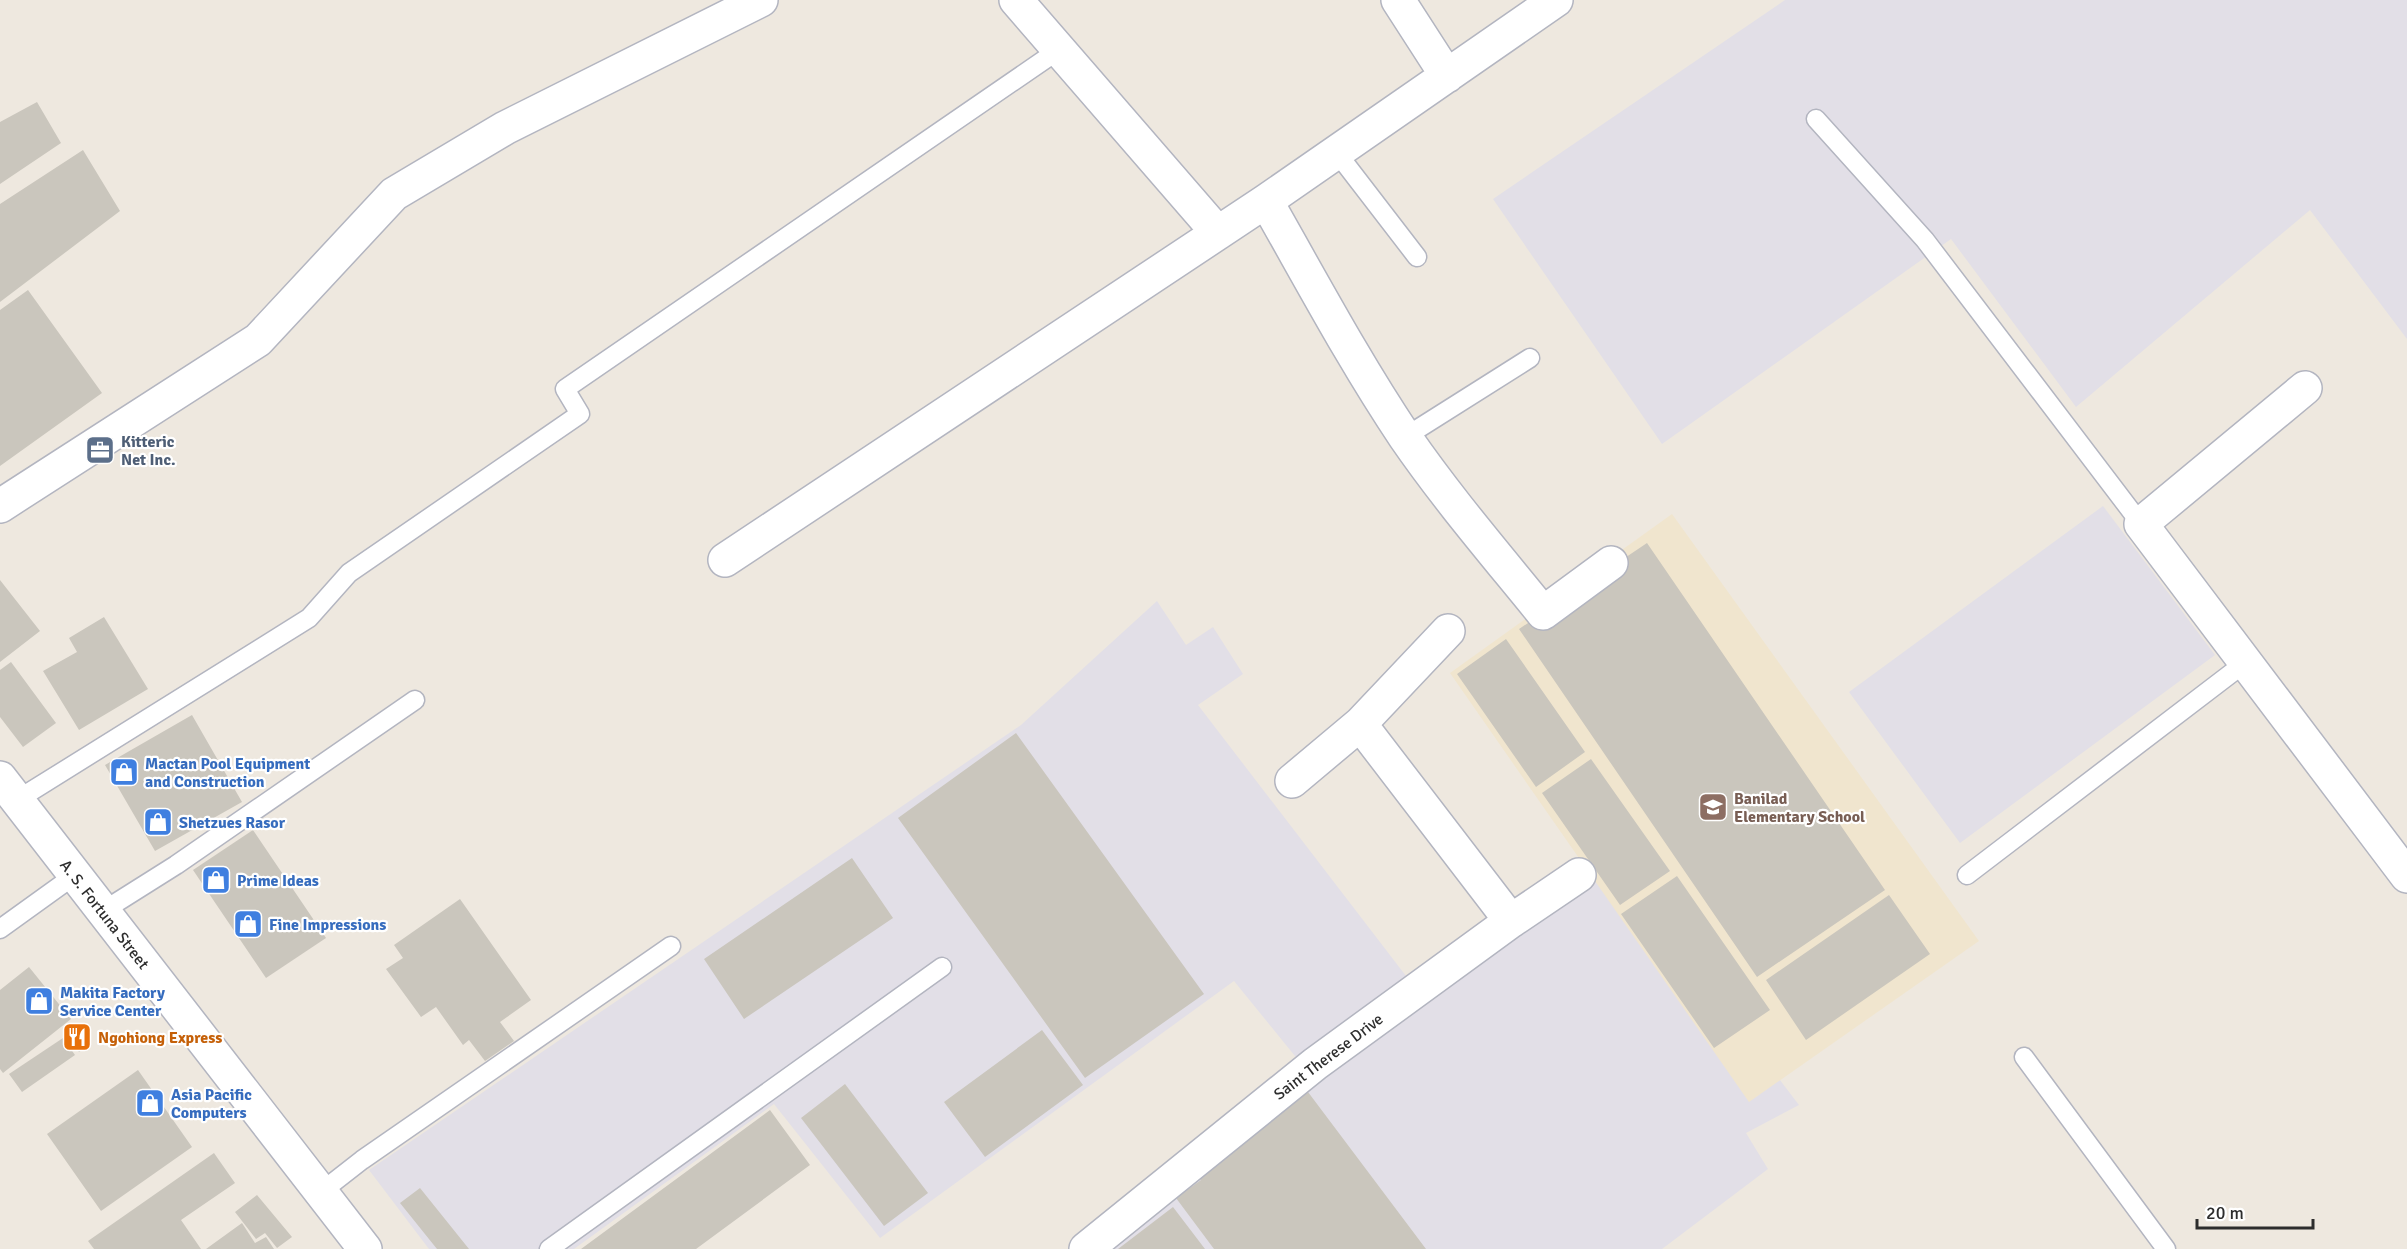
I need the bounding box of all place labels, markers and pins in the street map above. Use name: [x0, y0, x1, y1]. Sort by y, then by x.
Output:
place label: Kitteric Net Inc.: [121, 432, 176, 470]
office icon: Kitteric Net Inc.: [84, 434, 116, 466]
place label: Mactan Pool Equipment and Construction: [145, 754, 310, 792]
shop icon: Mactan Pool Equipment and Construction: [108, 756, 140, 788]
place label: Banilad Elementary School: [1734, 789, 1865, 827]
school or university icon: Banilad Elementary School: [1697, 791, 1729, 823]
shop icon: Shetzues Rasor: [142, 806, 174, 838]
place label: Shetzues Rasor: [179, 813, 286, 833]
shop icon: Prime Ideas: [200, 864, 232, 896]
place label: Prime Ideas: [237, 871, 319, 891]
shop icon: Fine Impressions: [232, 908, 264, 940]
place label: Fine Impressions: [269, 915, 386, 935]
place label: Makita Factory Service Center: [60, 983, 165, 1021]
shop icon: Makita Factory Service Center: [23, 985, 55, 1017]
restaurant icon: Ngohiong Express: [61, 1021, 93, 1053]
place label: Ngohiong Express: [98, 1028, 222, 1048]
place label: Asia Pacific Computers: [171, 1085, 252, 1123]
shop icon: Asia Pacific Computers: [134, 1087, 166, 1119]

